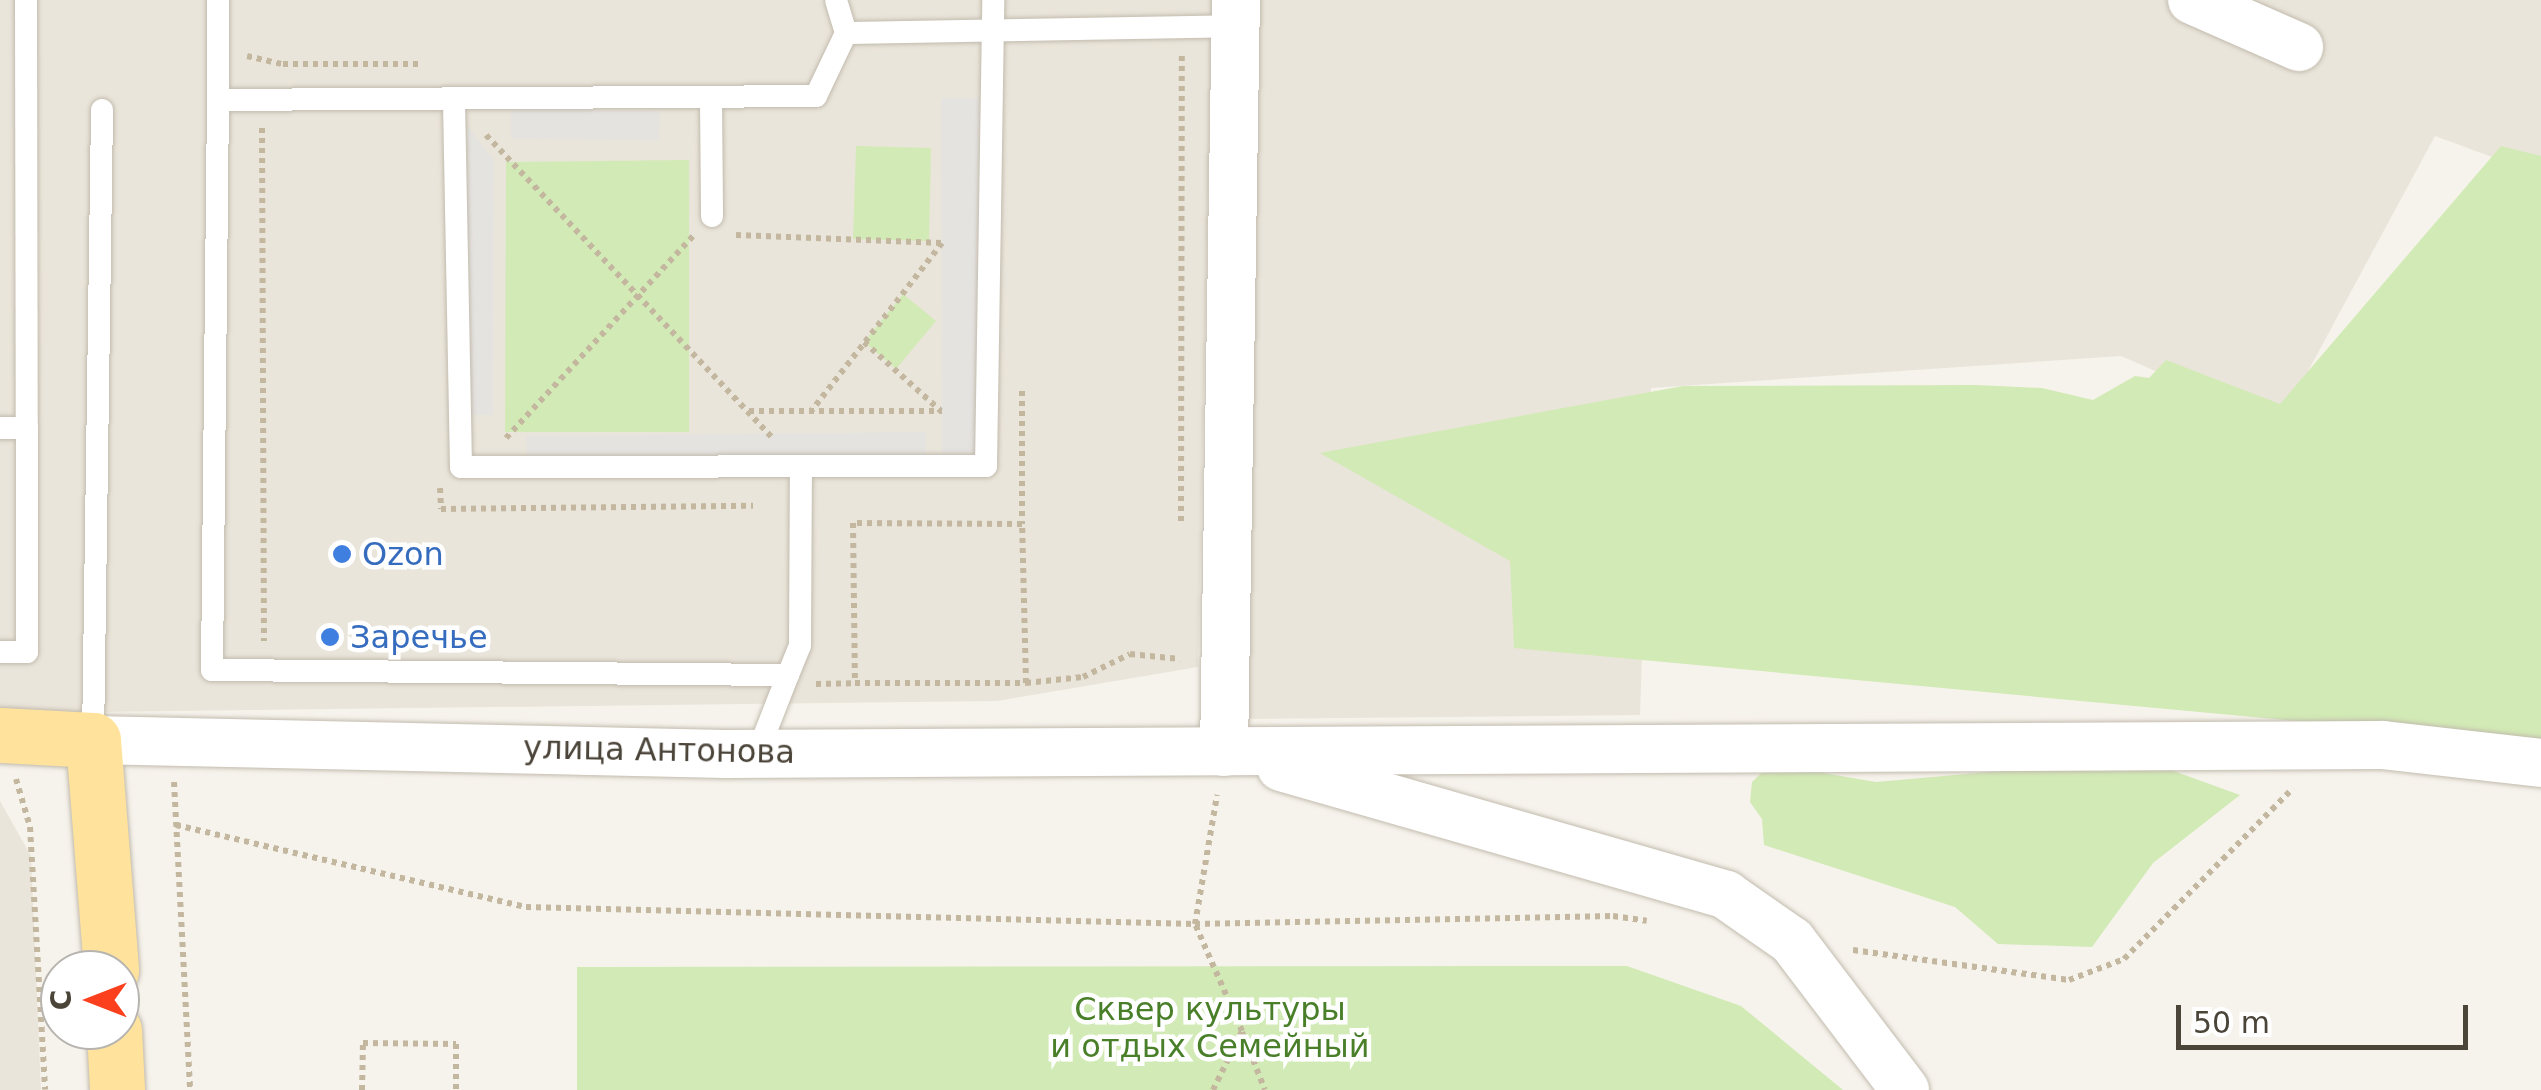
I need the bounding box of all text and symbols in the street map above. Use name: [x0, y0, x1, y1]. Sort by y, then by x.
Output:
place label: Ozon: [362, 535, 444, 573]
marker: Ozon: [331, 543, 353, 565]
place label: Заречье: [350, 618, 488, 656]
marker: Заречье: [319, 626, 341, 648]
street label: улица Антонова: [523, 728, 795, 772]
north arrow: [40, 950, 140, 1050]
scale bar: [2181, 985, 2474, 1047]
text: С: [45, 990, 78, 1010]
park label: Сквер культуры и отдых Семейный: [1050, 991, 1370, 1066]
text: 50 m: [2193, 1005, 2270, 1040]

